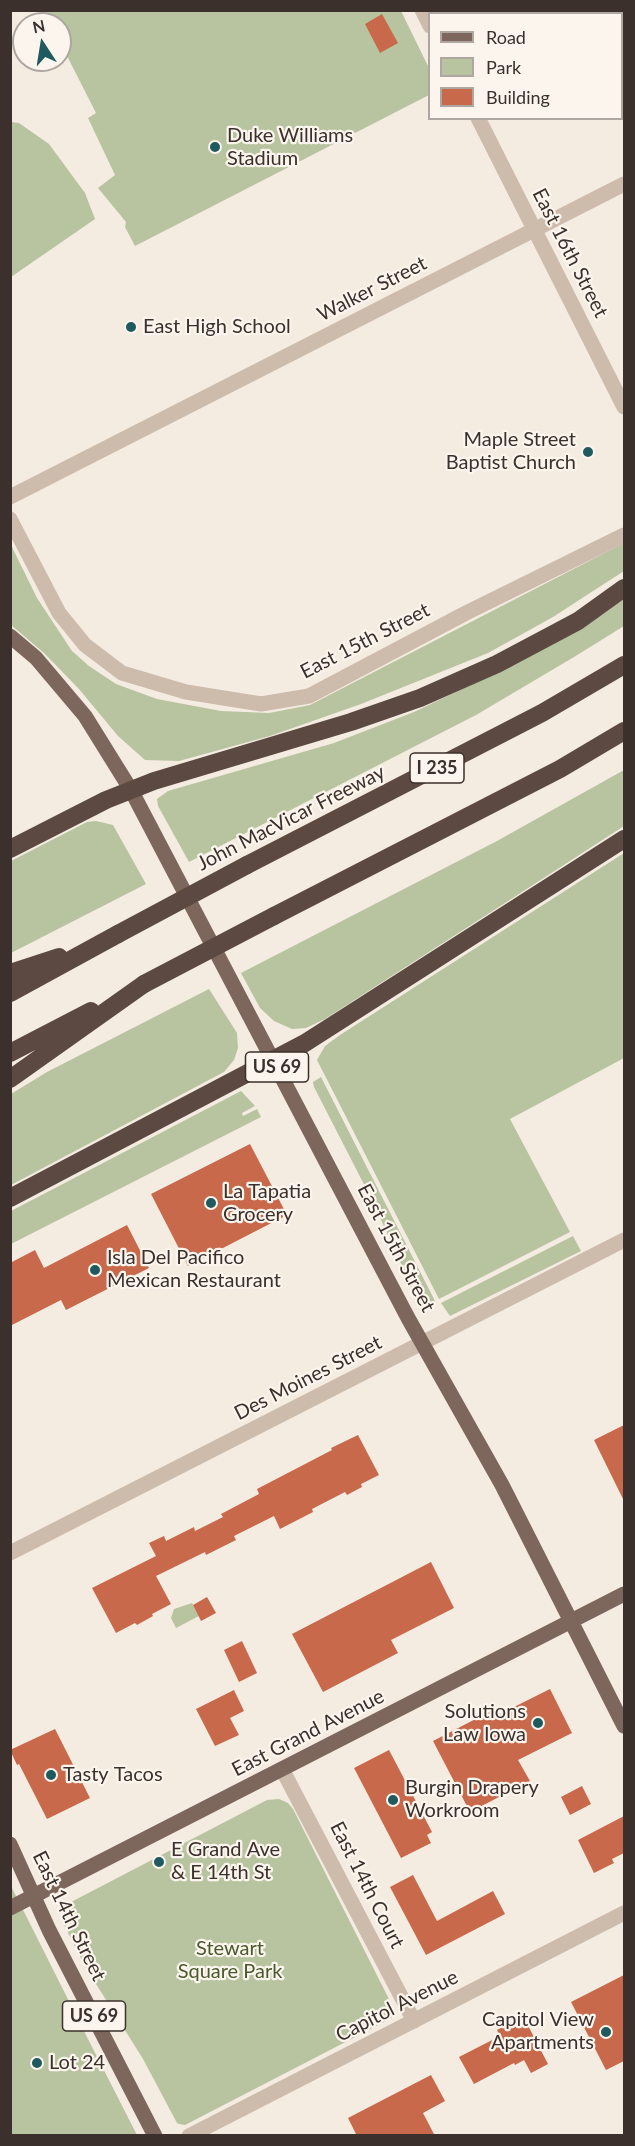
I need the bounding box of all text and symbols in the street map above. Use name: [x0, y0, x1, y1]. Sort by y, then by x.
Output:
north arrow: [12, 12, 72, 72]
legend: [428, 12, 623, 120]
text: N: [31, 15, 47, 36]
text: Road: [486, 26, 526, 48]
text: Park: [486, 56, 521, 78]
text: Building: [486, 86, 550, 108]
place label: Duke Williams Stadium: [227, 124, 353, 171]
marker: Duke Williams Stadium: [208, 140, 222, 154]
street label: East 16th Street: [527, 184, 613, 322]
street label: Walker Street: [313, 251, 431, 327]
place label: East High School: [143, 315, 291, 339]
marker: East High School: [124, 320, 138, 334]
place label: Maple Street Baptist Church: [446, 428, 576, 475]
marker: Maple Street Baptist Church: [581, 445, 595, 459]
street label: East 15th Street: [296, 598, 434, 684]
road number: I 235: [410, 753, 464, 783]
street label: John MacVicar Freeway: [193, 760, 389, 876]
road number: US 69: [246, 1052, 308, 1082]
place label: La Tapatia Grocery: [223, 1180, 311, 1227]
street label: East 15th Street: [352, 1180, 440, 1316]
marker: La Tapatia Grocery: [204, 1196, 218, 1210]
place label: Isla Del Pacifico Mexican Restaurant: [107, 1246, 281, 1293]
marker: Isla Del Pacifico Mexican Restaurant: [88, 1263, 102, 1277]
street label: Des Moines Street: [230, 1331, 386, 1425]
street label: East Grand Avenue: [228, 1684, 388, 1782]
place label: Solutions Law Iowa: [443, 1700, 526, 1747]
marker: Solutions Law Iowa: [531, 1716, 545, 1730]
place label: Tasty Tacos: [63, 1763, 163, 1787]
marker: Tasty Tacos: [44, 1768, 58, 1782]
place label: Burgin Drapery Workroom: [405, 1776, 539, 1823]
marker: Burgin Drapery Workroom: [386, 1793, 400, 1807]
street label: East 14th Court: [325, 1818, 409, 1952]
place label: E Grand Ave & E 14th St: [171, 1838, 280, 1885]
street label: East 14th Street: [27, 1847, 111, 1985]
marker: E Grand Ave & E 14th St: [152, 1855, 166, 1869]
park label: Stewart Square Park: [178, 1937, 282, 1984]
street label: Capitol Avenue: [332, 1965, 462, 2047]
road number: US 69: [62, 2001, 125, 2031]
place label: Capitol View Apartments: [482, 2008, 594, 2055]
marker: Capitol View Apartments: [599, 2025, 613, 2039]
place label: Lot 24: [49, 2051, 105, 2075]
marker: Lot 24: [30, 2056, 44, 2070]

